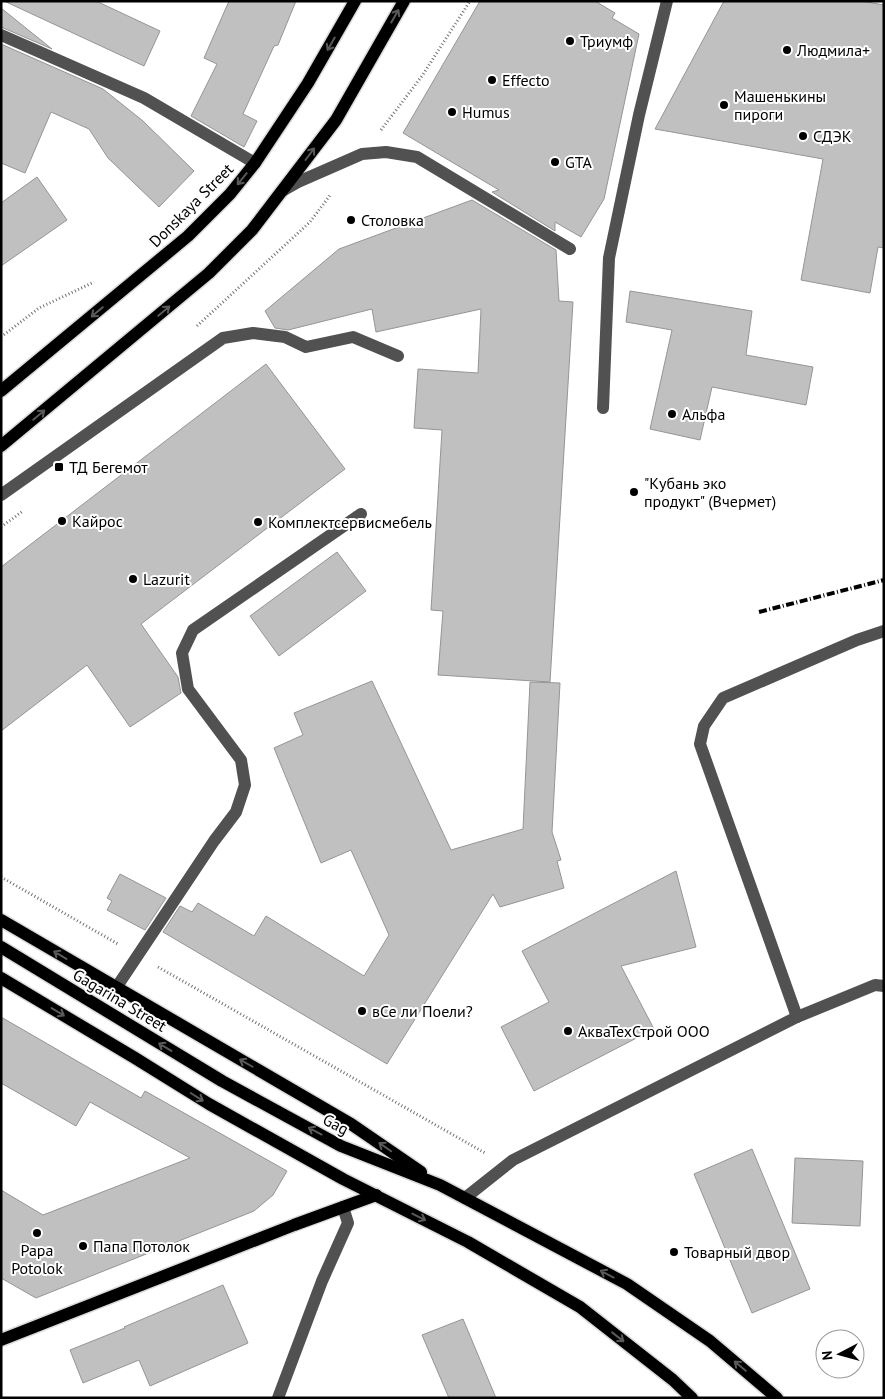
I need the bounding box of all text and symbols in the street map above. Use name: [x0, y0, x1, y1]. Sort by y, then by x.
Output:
one-way arrow: [390, 9, 400, 24]
place label: Триумф: [580, 31, 633, 51]
marker: Триумф: [564, 35, 576, 47]
one-way arrow: [326, 36, 336, 50]
place label: Людмила+: [796, 40, 870, 60]
marker: Людмила+: [781, 44, 793, 56]
place label: Effecto: [502, 70, 550, 90]
marker: Effecto: [486, 74, 498, 86]
place label: Машенькины пироги: [734, 86, 826, 124]
marker: Машенькины пироги: [718, 99, 730, 111]
place label: Humus: [462, 102, 510, 122]
marker: Humus: [446, 106, 458, 118]
place label: СДЭК: [813, 126, 852, 146]
marker: СДЭК: [797, 130, 809, 142]
one-way arrow: [304, 148, 315, 161]
place label: GTA: [565, 152, 593, 172]
marker: GTA: [549, 156, 561, 168]
street label: Donskaya Street: [145, 158, 238, 251]
one-way arrow: [236, 172, 247, 185]
place label: Столовка: [361, 210, 424, 230]
marker: Столовка: [345, 214, 357, 226]
one-way arrow: [157, 305, 170, 316]
one-way arrow: [90, 307, 103, 318]
place label: Альфа: [682, 404, 725, 424]
marker: Альфа: [666, 408, 678, 420]
one-way arrow: [32, 409, 45, 420]
place label: ТД Бегемот: [69, 457, 148, 477]
marker: ТД Бегемот: [53, 461, 65, 473]
place label: "Кубань эко продукт" (Вчермет): [644, 473, 776, 511]
marker: "Кубань эко продукт" (Вчермет): [628, 486, 640, 498]
place label: Кайрос: [72, 511, 123, 531]
place label: Комплектсервисмебель: [268, 512, 432, 532]
marker: Кайрос: [56, 515, 68, 527]
marker: Комплектсервисмебель: [252, 516, 264, 528]
place label: Lazurit: [143, 569, 190, 589]
marker: Lazurit: [127, 573, 139, 585]
one-way arrow: [53, 950, 68, 960]
street label: Gagarina Street: [70, 964, 171, 1036]
place label: вСе ли Поели?: [372, 1001, 473, 1021]
marker: вСе ли Поели?: [356, 1005, 368, 1017]
one-way arrow: [51, 1008, 65, 1018]
place label: АкваТехСтрой ООО: [578, 1021, 710, 1041]
marker: АкваТехСтрой ООО: [562, 1025, 574, 1037]
one-way arrow: [159, 1041, 173, 1051]
one-way arrow: [240, 1058, 254, 1068]
one-way arrow: [190, 1091, 204, 1102]
street label: Gag: [320, 1109, 352, 1139]
one-way arrow: [308, 1126, 322, 1136]
one-way arrow: [378, 1142, 392, 1152]
one-way arrow: [411, 1213, 426, 1222]
marker: Papa Potolok: [31, 1227, 43, 1239]
place label: Папа Потолок: [93, 1236, 190, 1256]
place label: Papa Potolok: [11, 1240, 63, 1278]
marker: Папа Потолок: [77, 1240, 89, 1252]
place label: Товарный двор: [684, 1242, 790, 1262]
marker: Товарный двор: [668, 1246, 680, 1258]
one-way arrow: [600, 1268, 614, 1278]
north arrow: [815, 1329, 865, 1379]
one-way arrow: [611, 1331, 624, 1342]
text: N: [818, 1350, 837, 1361]
one-way arrow: [733, 1361, 746, 1372]

